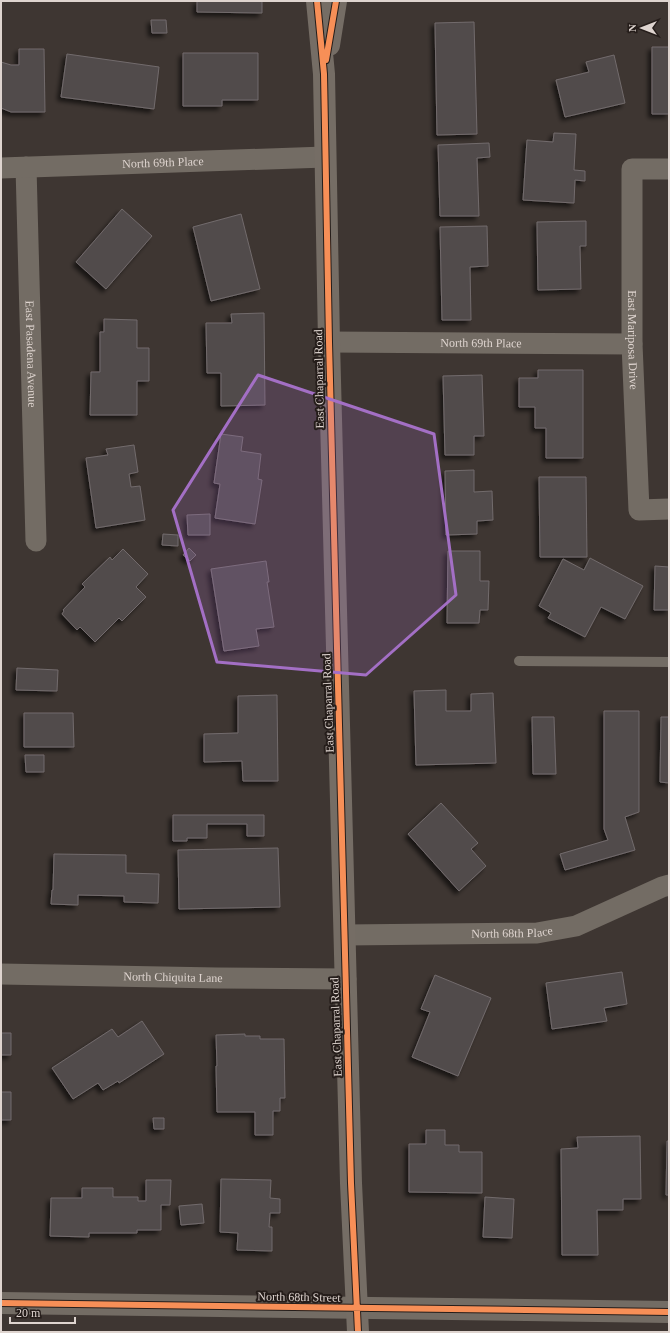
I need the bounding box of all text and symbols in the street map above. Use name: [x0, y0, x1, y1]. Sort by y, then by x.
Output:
north arrow: [622, 8, 662, 48]
text: N: [626, 24, 638, 32]
street label: North 69th Place: [122, 154, 204, 171]
street label: East Mariposa Drive: [625, 290, 641, 390]
street label: East Pasadena Avenue: [23, 300, 39, 408]
street label: East Chaparral Road: [311, 329, 327, 429]
street label: North 69th Place: [440, 336, 522, 350]
street label: East Chaparral Road: [319, 653, 337, 753]
street label: North 68th Place: [471, 923, 554, 941]
street label: North Chiquita Lane: [123, 969, 223, 985]
street label: East Chaparral Road: [327, 977, 345, 1077]
street label: North 68th Street: [257, 1289, 341, 1305]
scale bar: [10, 1299, 75, 1325]
text: 20 m: [16, 1306, 41, 1320]

